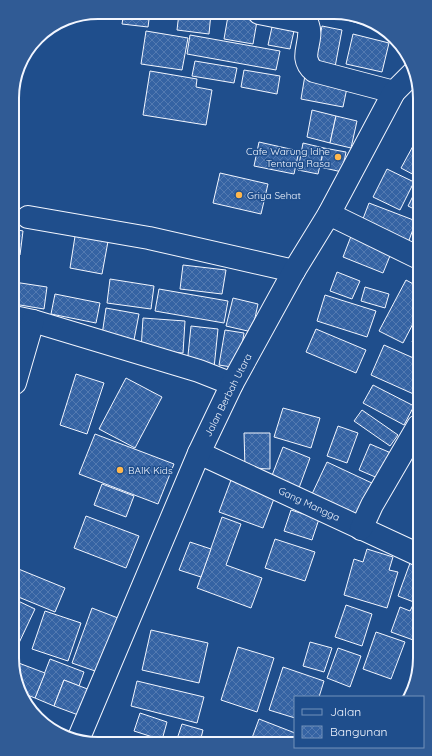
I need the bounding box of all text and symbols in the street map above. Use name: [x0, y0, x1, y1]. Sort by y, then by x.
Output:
place label: Cafe Warung Idhe Tentang Rasa: [246, 145, 330, 170]
marker: Cafe Warung Idhe Tentang Rasa: [333, 152, 343, 162]
place label: Griya Sehat: [247, 189, 301, 202]
marker: Griya Sehat: [234, 190, 244, 200]
street label: Jalan Berbah Utara: [201, 351, 255, 439]
place label: BAIK Kids: [128, 464, 173, 477]
marker: BAIK Kids: [115, 465, 125, 475]
street label: Gang Mangga: [276, 484, 342, 524]
legend: [294, 696, 424, 748]
text: Jalan: [330, 704, 361, 719]
text: Bangunan: [330, 724, 387, 739]

